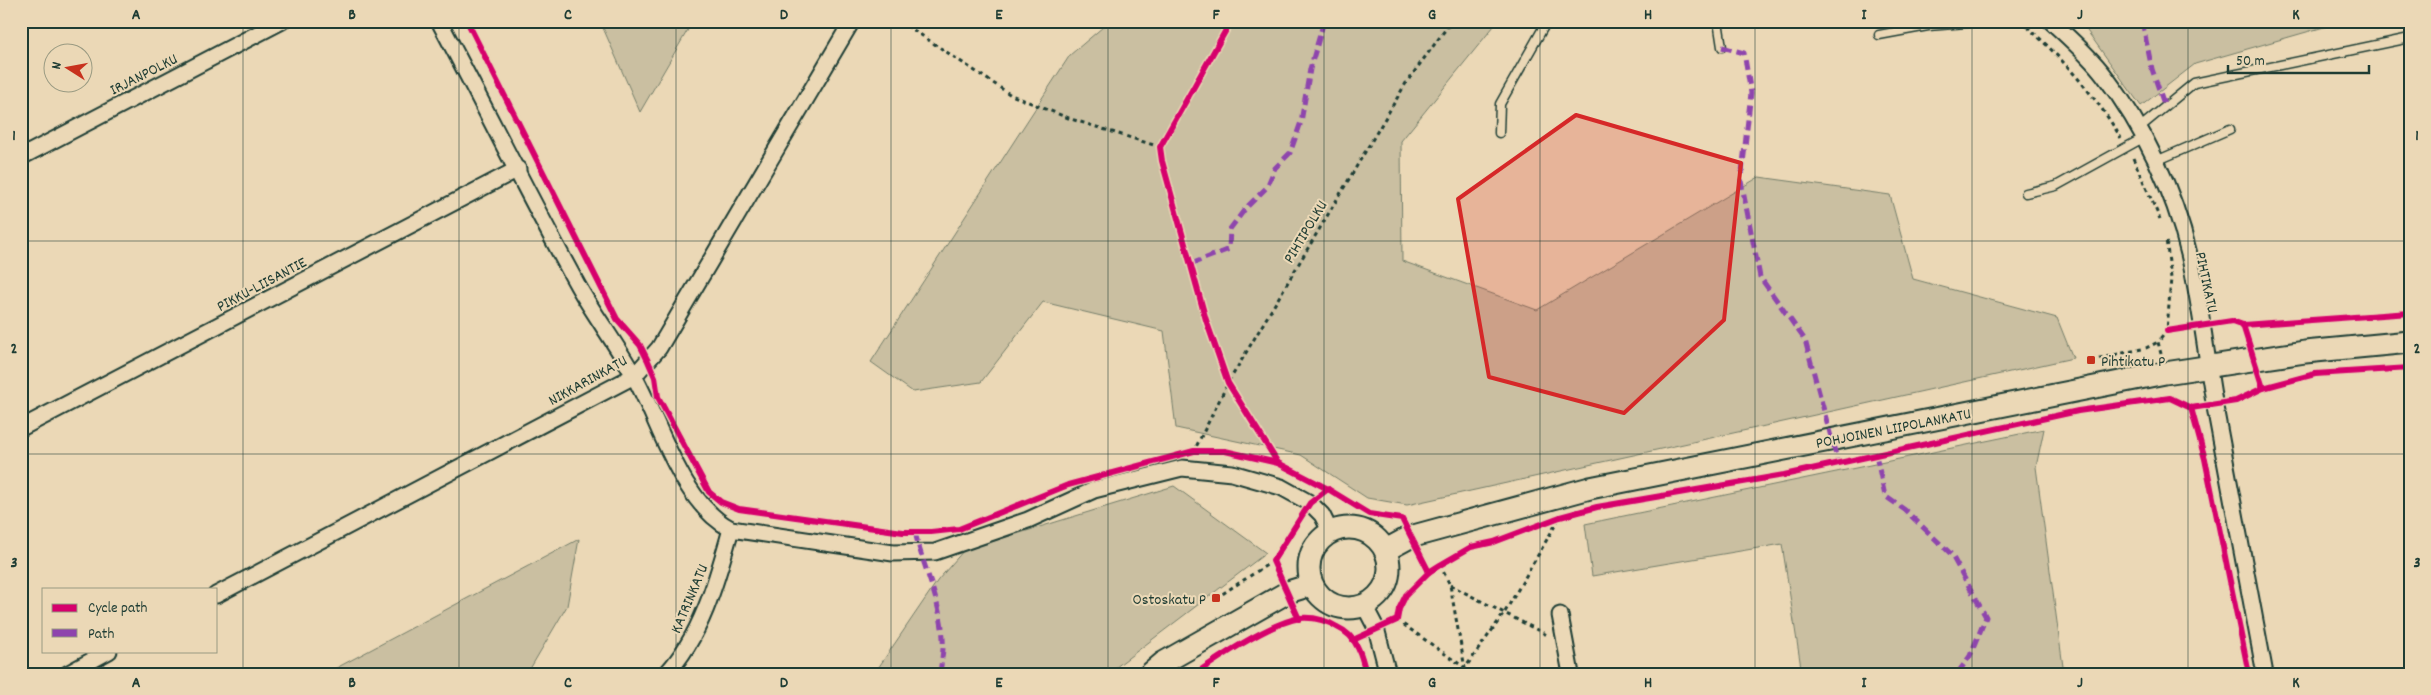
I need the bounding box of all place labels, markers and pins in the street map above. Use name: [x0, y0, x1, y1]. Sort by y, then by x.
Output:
place label: Pihtikatu P: [2101, 351, 2165, 374]
marker: Pihtikatu P: [2085, 354, 2097, 366]
place label: Ostoskatu P: [1133, 589, 1206, 612]
marker: Ostoskatu P: [1210, 592, 1222, 604]

